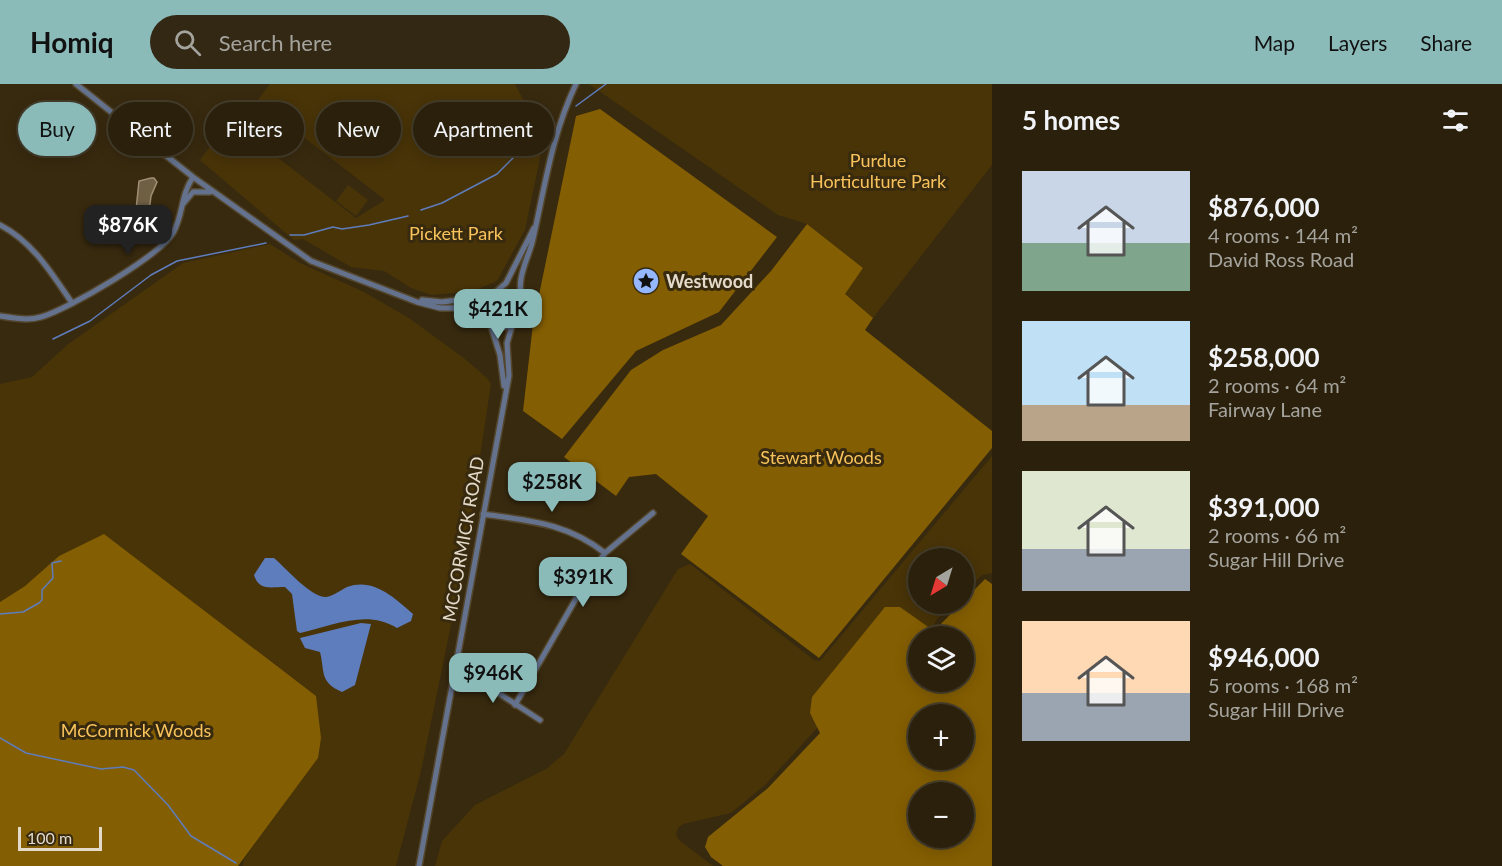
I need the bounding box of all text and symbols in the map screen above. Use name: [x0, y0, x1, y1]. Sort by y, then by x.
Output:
search box: [150, 15, 570, 69]
text: Homiq: [30, 25, 114, 59]
icon: search: [171, 26, 204, 59]
text: Search here: [219, 29, 332, 56]
text: Map: [1254, 30, 1295, 55]
text: Layers: [1328, 30, 1387, 55]
text: Share: [1420, 30, 1472, 55]
chip: Buy: [18, 102, 96, 156]
chip: Rent: [108, 102, 193, 156]
chip: Filters: [205, 102, 304, 156]
chip: New: [316, 102, 401, 156]
chip: Apartment: [413, 102, 554, 156]
text: 5 homes: [1022, 104, 1120, 136]
icon: filters: [1439, 104, 1472, 137]
park label: Purdue Horticulture Park: [810, 149, 947, 192]
text: $876,000: [1208, 191, 1320, 223]
icon: home: [1070, 195, 1142, 267]
pin: $876K: [86, 205, 170, 256]
text: $876K: [98, 212, 158, 236]
park label: Pickett Park: [409, 222, 504, 244]
text: 4 rooms · 144 m²: [1208, 223, 1358, 247]
text: David Ross Road: [1208, 247, 1354, 271]
place icon: Westwood: [631, 266, 661, 296]
place label: Westwood: [666, 270, 753, 292]
pin: $421K: [456, 289, 540, 340]
text: $421K: [468, 296, 528, 320]
text: $258,000: [1208, 341, 1320, 373]
icon: home: [1070, 345, 1142, 417]
text: 2 rooms · 64 m²: [1208, 373, 1346, 397]
text: Fairway Lane: [1208, 397, 1322, 421]
park label: Stewart Woods: [760, 446, 882, 468]
street label: MCCORMICK ROAD: [438, 455, 488, 623]
pin: $258K: [510, 462, 594, 513]
text: $258K: [522, 469, 582, 493]
text: $391,000: [1208, 491, 1320, 523]
icon: home: [1070, 495, 1142, 567]
text: 2 rooms · 66 m²: [1208, 523, 1346, 547]
text: Sugar Hill Drive: [1208, 547, 1344, 571]
north arrow: [908, 548, 974, 614]
map controls: [908, 548, 974, 848]
pin: $391K: [541, 557, 625, 608]
text: $391K: [553, 564, 613, 588]
button: layers: [908, 626, 974, 692]
text: $946,000: [1208, 641, 1320, 673]
icon: home: [1070, 645, 1142, 717]
pin: $946K: [451, 653, 535, 704]
text: $946K: [463, 660, 523, 684]
text: 5 rooms · 168 m²: [1208, 673, 1358, 697]
text: Sugar Hill Drive: [1208, 697, 1344, 721]
button: +: [908, 704, 974, 770]
park label: McCormick Woods: [61, 719, 211, 741]
button: −: [908, 782, 974, 848]
scale bar: [18, 824, 102, 852]
text: 100 m: [27, 828, 72, 847]

